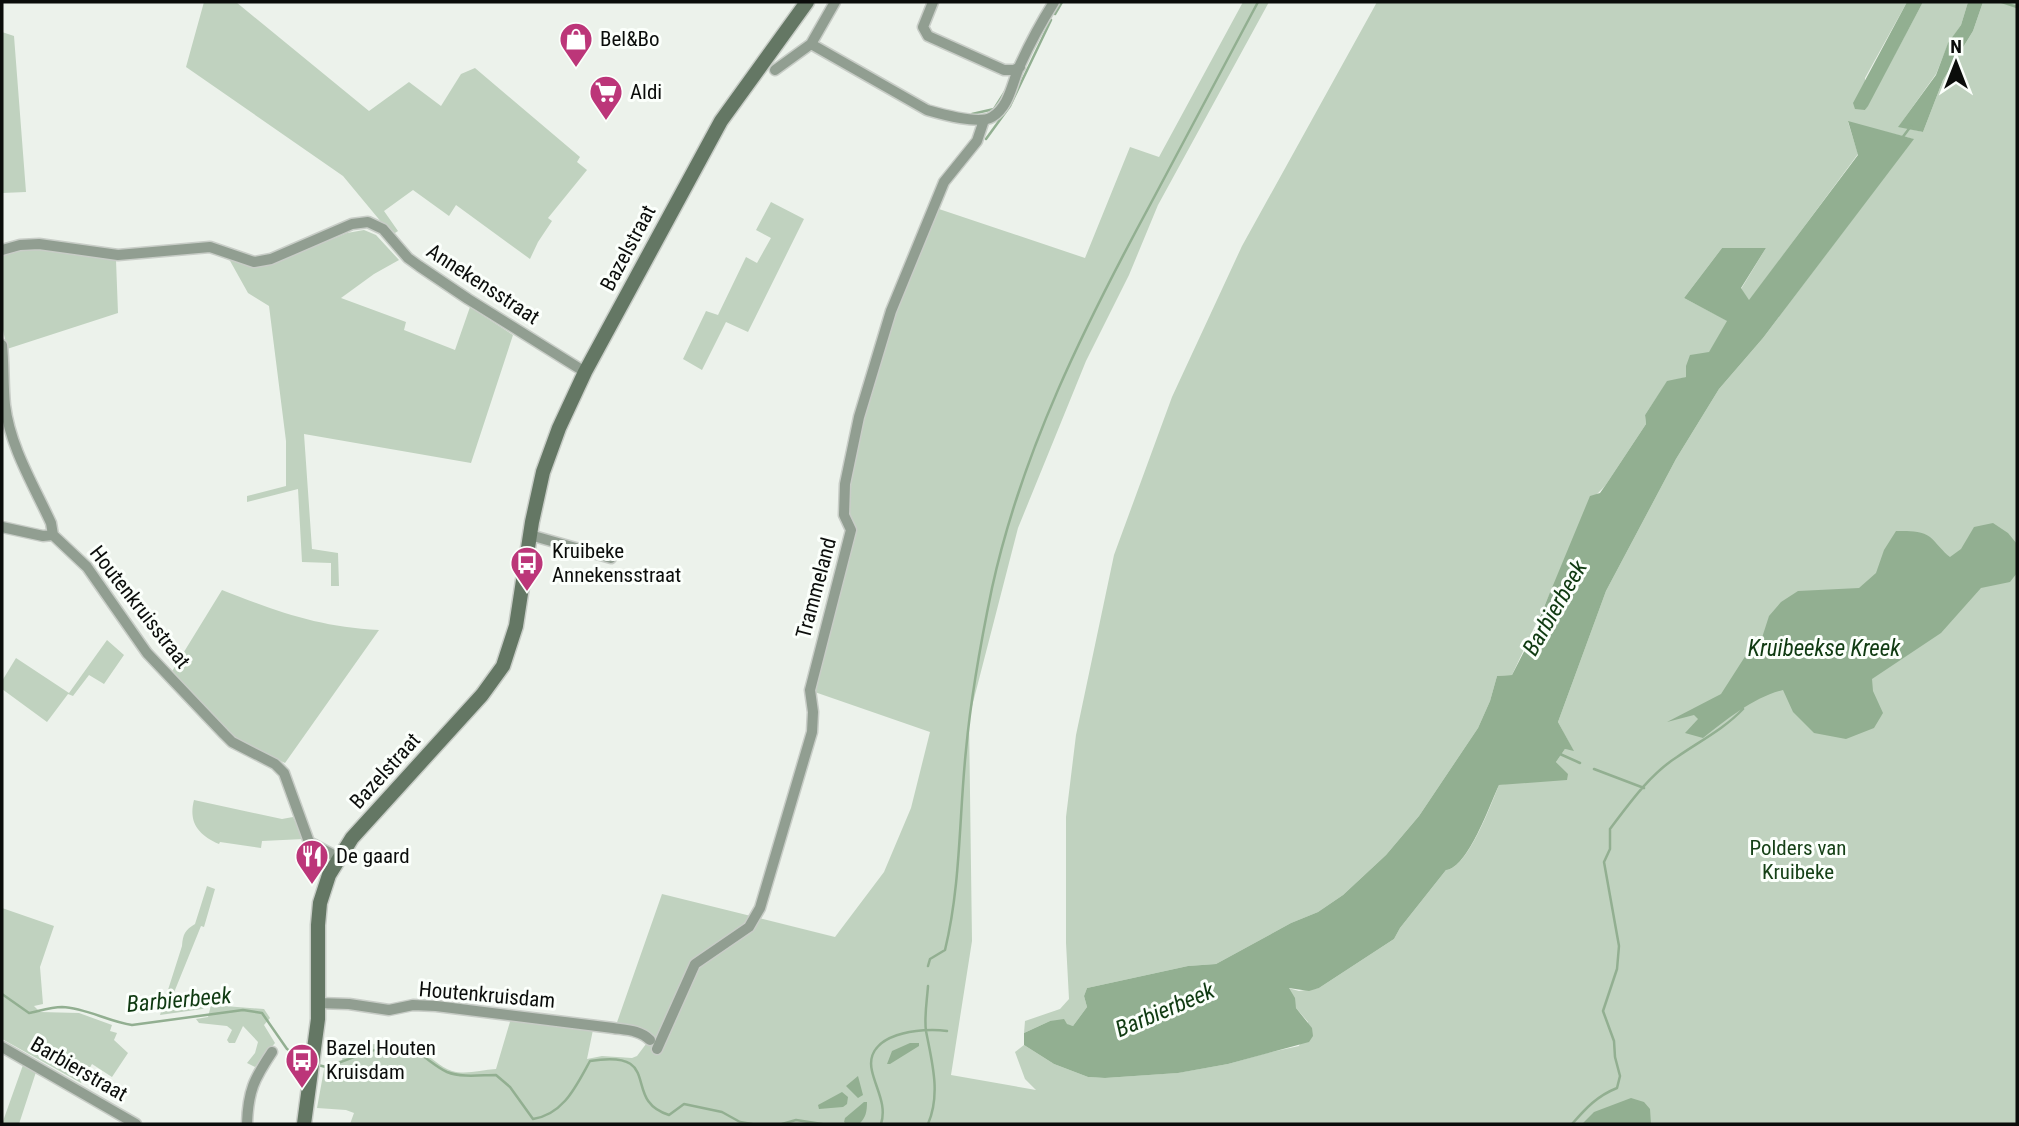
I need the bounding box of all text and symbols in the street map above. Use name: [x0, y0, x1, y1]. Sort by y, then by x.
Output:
shop icon: Bel&Bo: [557, 20, 595, 69]
place label: Bel&Bo: [600, 27, 660, 51]
north arrow: [1921, 28, 1991, 98]
text: N: [1950, 35, 1962, 58]
supermarket icon: Aldi: [587, 73, 625, 122]
place label: Aldi: [630, 80, 662, 104]
street label: Bazelstraat: [595, 201, 661, 295]
street label: Annekensstraat: [422, 239, 544, 329]
street label: Trammeland: [791, 535, 841, 641]
place label: Kruibeke Annekensstraat: [552, 539, 681, 587]
street label: Houtenkruisstraat: [85, 541, 195, 673]
bus stop icon: Kruibeke Annekensstraat: [508, 544, 546, 593]
water label: Barbierbeek: [1517, 555, 1593, 660]
water label: Kruibeekse Kreek: [1748, 635, 1901, 662]
street label: Bazelstraat: [345, 728, 425, 814]
park label: Polders van Kruibeke: [1750, 836, 1846, 884]
restaurant icon: De gaard: [293, 837, 331, 886]
place label: De gaard: [336, 844, 410, 868]
street label: Houtenkruisdam: [418, 977, 556, 1013]
water label: Barbierbeek: [1111, 977, 1219, 1043]
water label: Barbierbeek: [126, 982, 233, 1018]
street label: Barbierstraat: [26, 1032, 132, 1106]
place label: Bazel Houten Kruisdam: [326, 1036, 436, 1084]
bus stop icon: Bazel Houten Kruisdam: [283, 1041, 321, 1090]

